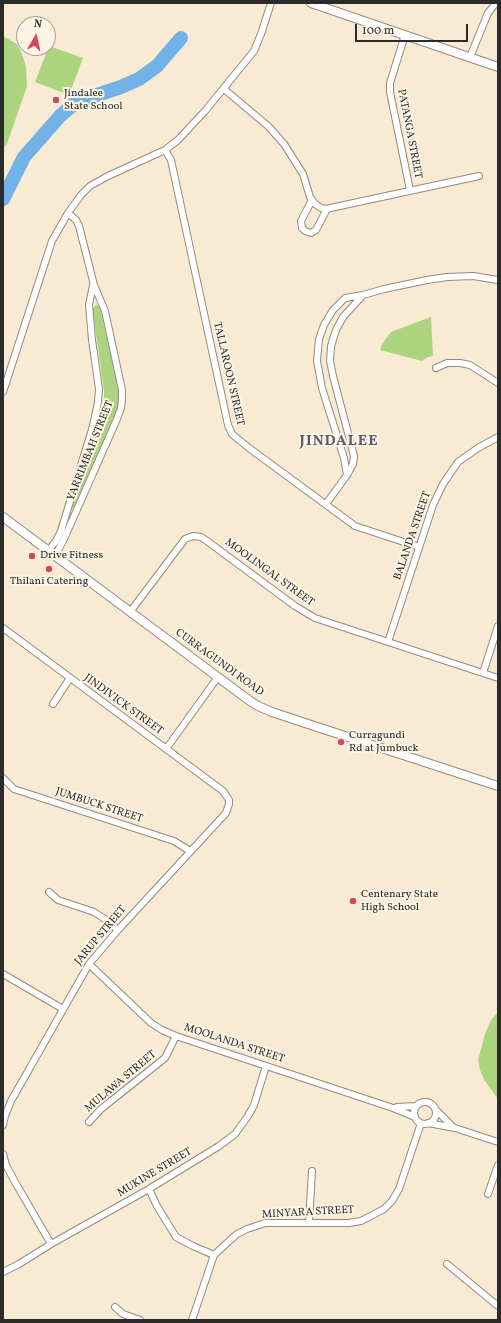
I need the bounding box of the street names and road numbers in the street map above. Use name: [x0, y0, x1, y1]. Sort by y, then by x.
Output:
street label: PATANGA STREET: [394, 88, 424, 180]
street label: TALLAROON STREET: [210, 321, 246, 427]
street label: YARRIMBAH STREET: [65, 399, 117, 503]
street label: BALANDA STREET: [392, 490, 434, 582]
street label: MOOLINGAL STREET: [222, 536, 316, 610]
street label: CURRAGUNDI ROAD: [172, 626, 266, 700]
street label: JINDIVICK STREET: [81, 672, 165, 738]
street label: JUMBUCK STREET: [54, 786, 144, 826]
street label: JARUP STREET: [72, 904, 130, 968]
street label: MOOLANDA STREET: [182, 1022, 286, 1066]
street label: MULAWA STREET: [83, 1048, 159, 1116]
street label: MUKINE STREET: [115, 1146, 195, 1200]
street label: MINYARA STREET: [262, 1204, 354, 1222]

